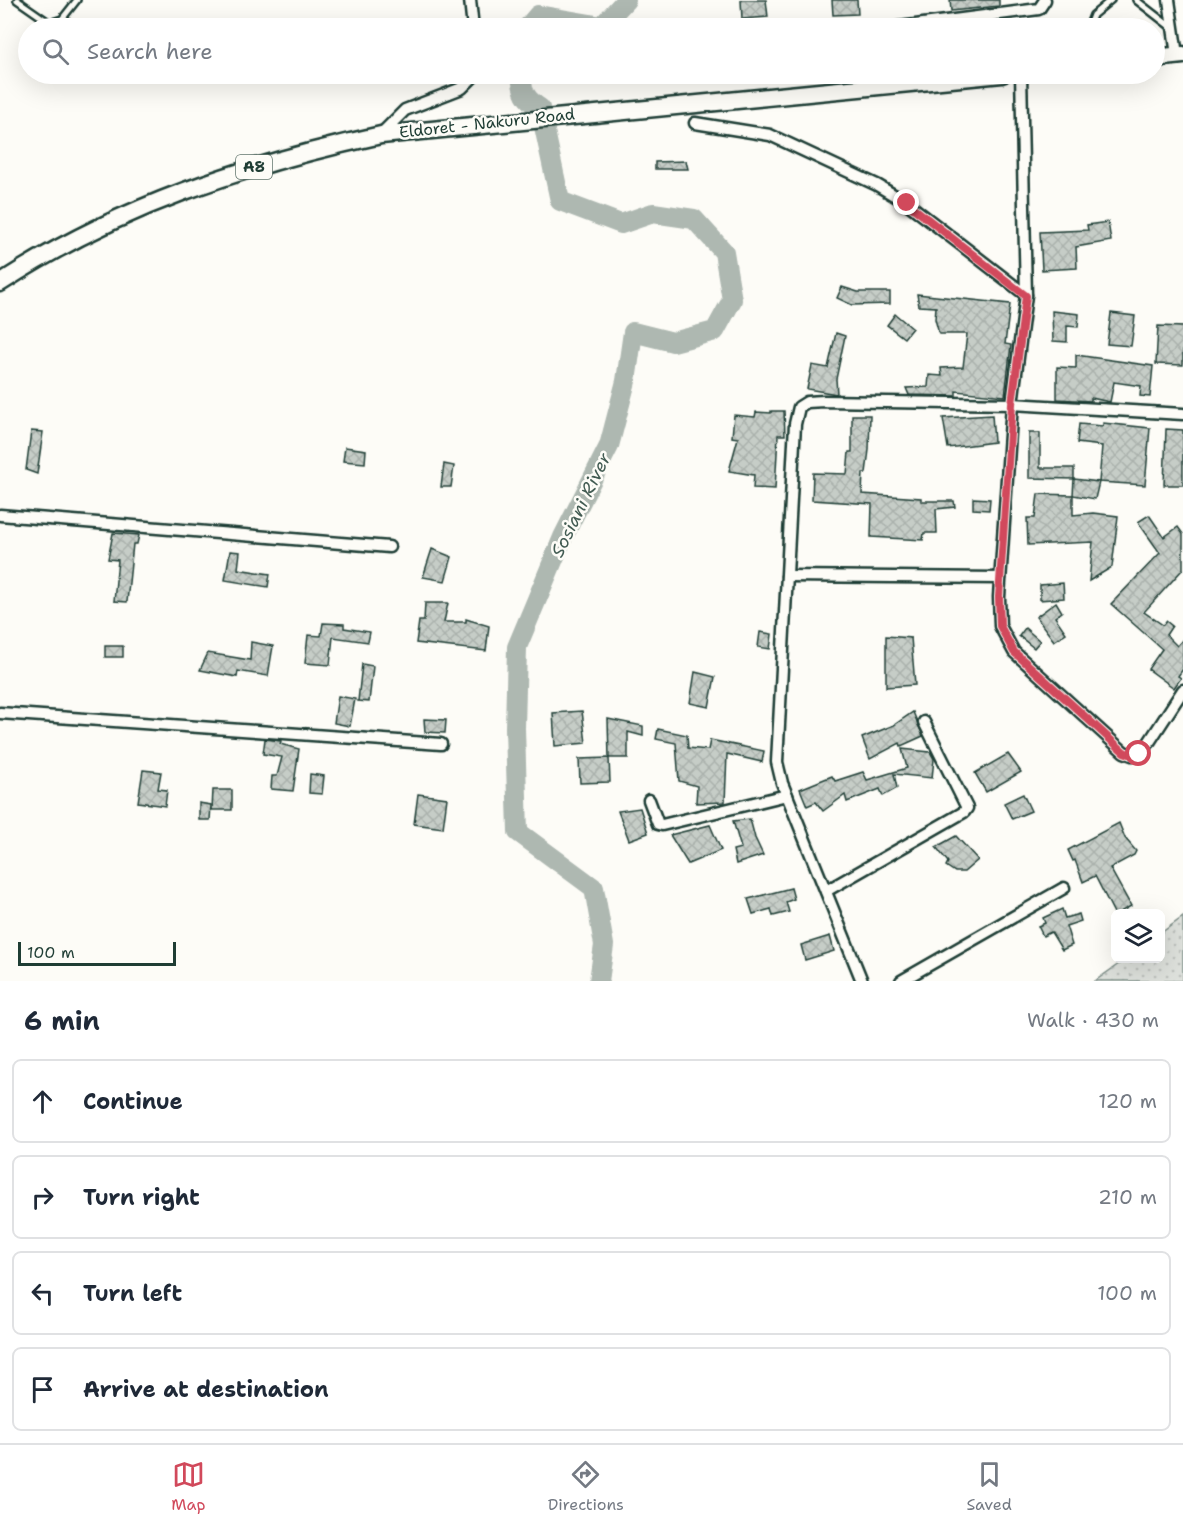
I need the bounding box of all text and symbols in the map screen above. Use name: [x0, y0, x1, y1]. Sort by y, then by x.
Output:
search box: [18, 18, 1165, 84]
icon: search: [39, 35, 72, 68]
text: Search here: [87, 37, 213, 66]
street label: Eldoret - Nakuru Road: [398, 103, 576, 143]
road number: A8: [236, 155, 272, 179]
route end: [893, 189, 919, 215]
water label: Sosiani River: [545, 448, 617, 561]
route start: [1125, 740, 1151, 766]
map controls: [1111, 909, 1165, 963]
button: layers: [1111, 909, 1165, 963]
scale bar: [18, 939, 176, 966]
text: 100 m: [27, 942, 75, 963]
text: 6 min: [24, 1003, 100, 1038]
text: Walk · 430 m: [1027, 1007, 1159, 1033]
icon: ahead: [26, 1085, 59, 1118]
text: Continue: [83, 1087, 183, 1116]
text: 120 m: [1098, 1088, 1157, 1114]
icon: right: [26, 1181, 59, 1214]
text: Turn right: [83, 1183, 200, 1212]
text: 210 m: [1098, 1184, 1157, 1210]
icon: left: [26, 1277, 59, 1310]
text: Turn left: [83, 1279, 182, 1308]
text: 100 m: [1097, 1280, 1157, 1306]
icon: arrive: [26, 1373, 59, 1406]
text: Arrive at destination: [83, 1375, 329, 1404]
tab: Map: [171, 1458, 205, 1515]
tab: Directions: [548, 1458, 624, 1515]
tab: Saved: [966, 1458, 1012, 1515]

